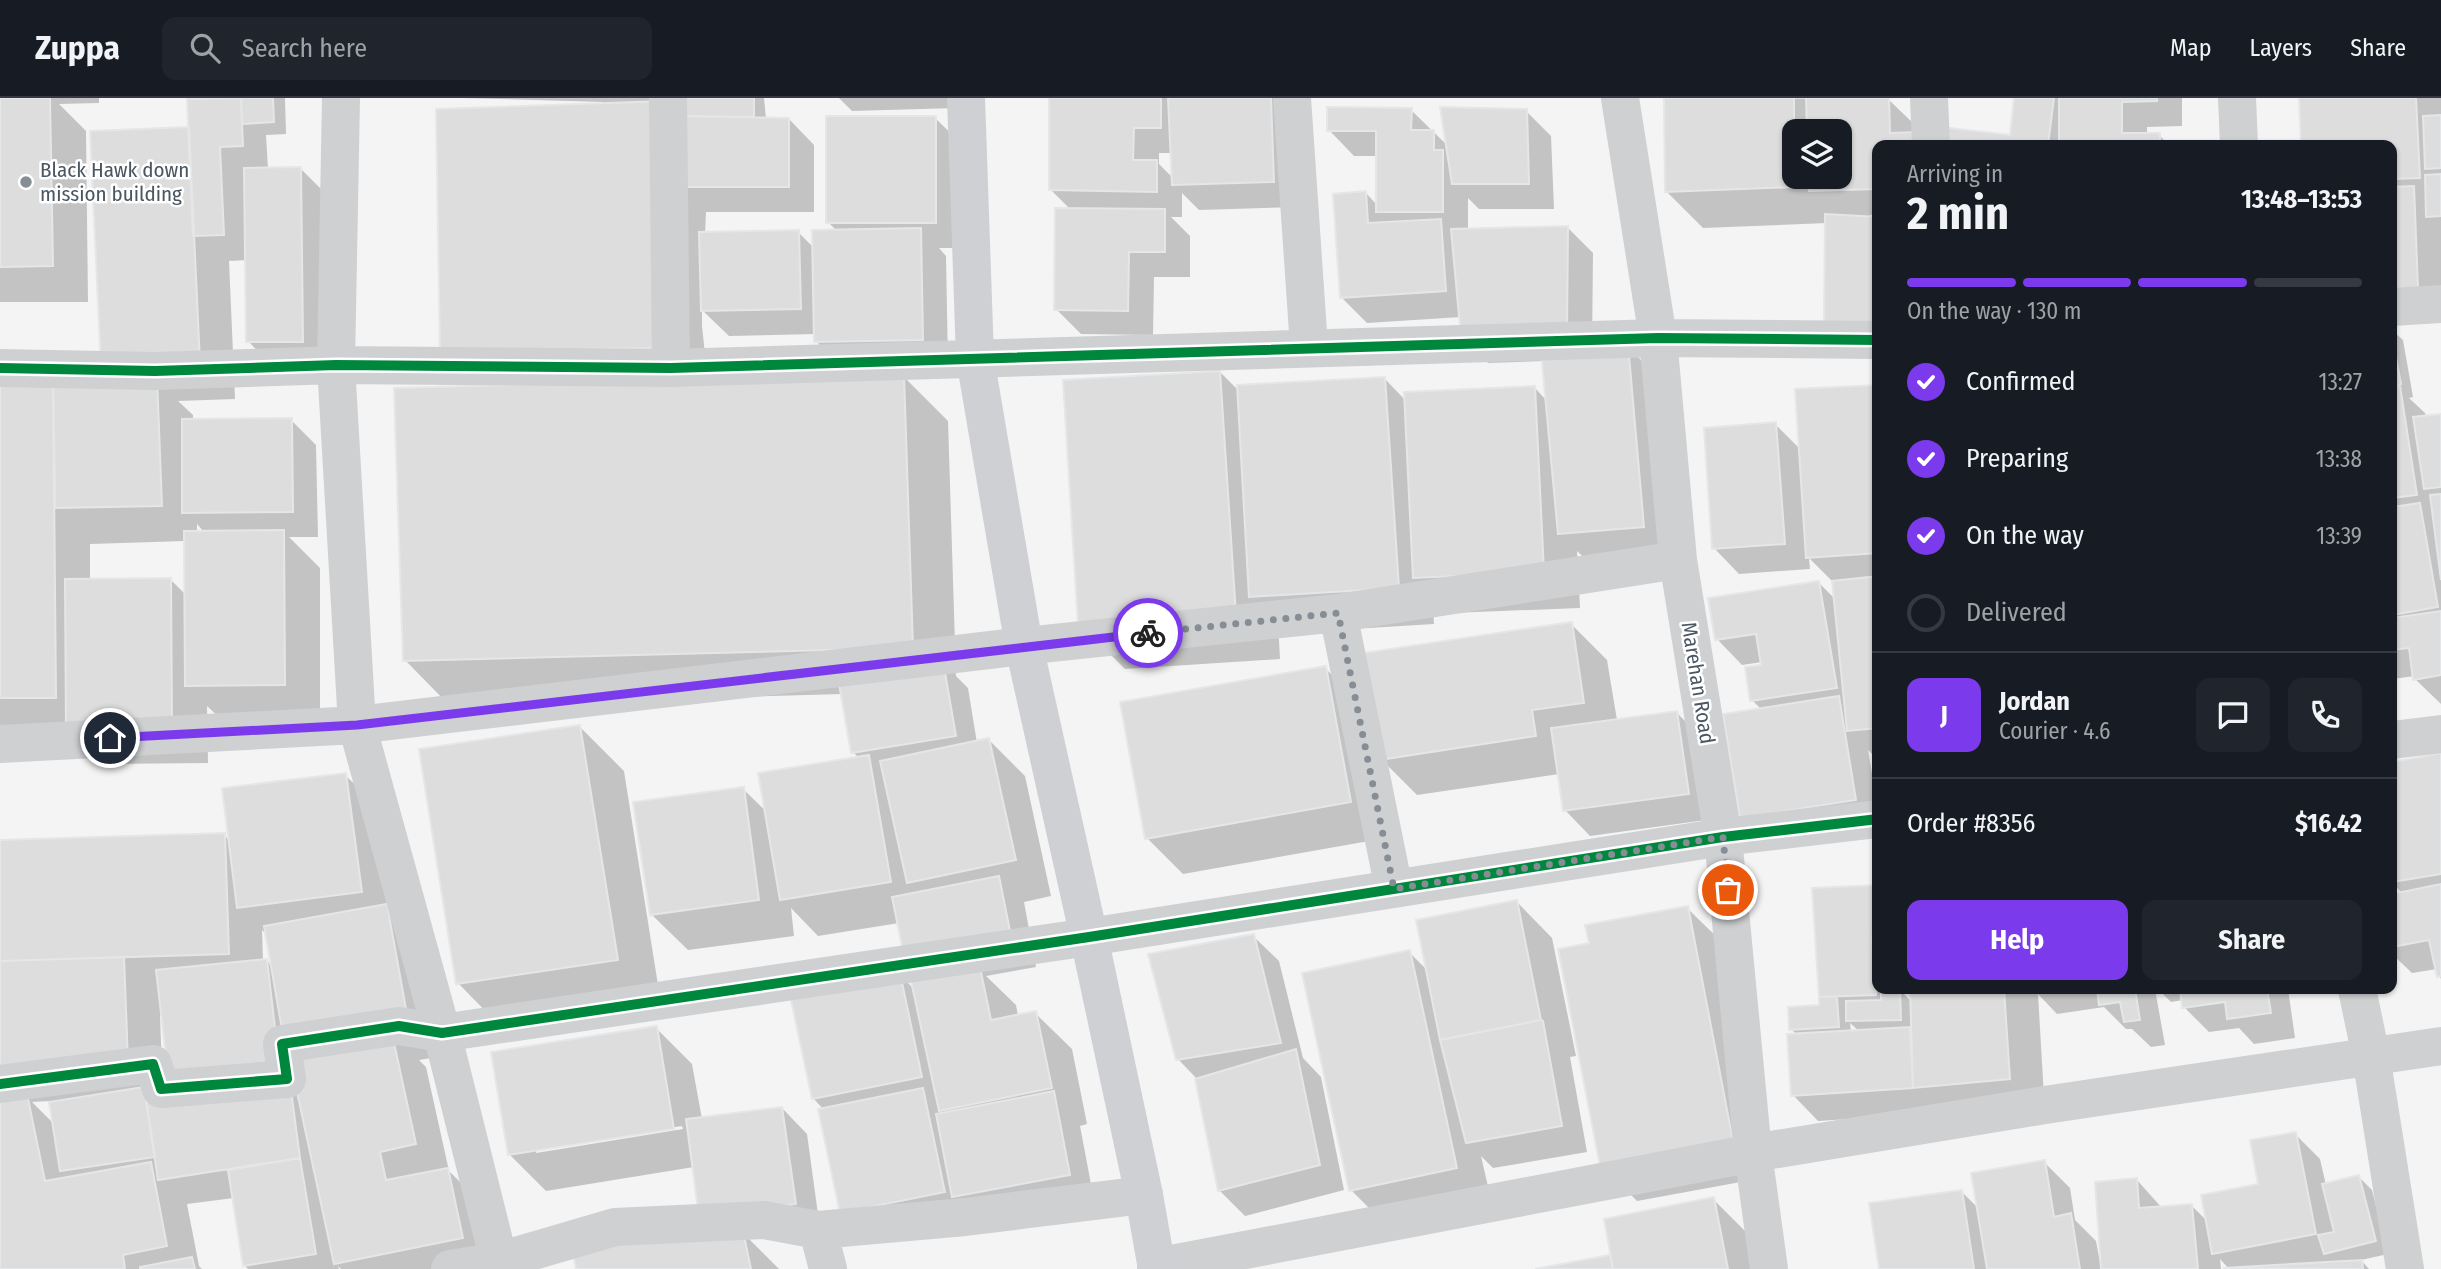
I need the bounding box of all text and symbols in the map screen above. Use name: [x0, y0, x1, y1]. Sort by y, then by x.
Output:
search box: [162, 17, 652, 80]
text: Zuppa: [35, 28, 120, 68]
icon: search: [186, 29, 224, 67]
text: Search here: [242, 33, 367, 64]
text: Map: [2170, 34, 2212, 62]
text: Layers: [2250, 34, 2312, 62]
text: Share: [2350, 34, 2406, 62]
map controls: [1782, 119, 1852, 189]
button: layers: [1782, 119, 1852, 189]
place label: Black Hawk down mission building: [40, 157, 189, 207]
text: Arriving in: [1907, 160, 2003, 188]
marker: Black Hawk down mission building: [18, 174, 34, 190]
text: 13:48–13:53: [2241, 184, 2362, 215]
text: 2 min: [1907, 186, 2009, 241]
text: On the way · 130 m: [1907, 297, 2081, 325]
icon: check: [1907, 363, 1945, 401]
text: Confirmed: [1966, 366, 2076, 397]
text: 13:27: [2318, 368, 2362, 396]
icon: check: [1907, 440, 1945, 478]
text: Preparing: [1966, 443, 2068, 474]
text: 13:38: [2316, 445, 2362, 473]
icon: check: [1907, 517, 1945, 555]
text: On the way: [1966, 520, 2084, 551]
text: 13:39: [2316, 522, 2362, 550]
text: Delivered: [1966, 597, 2067, 628]
courier: [1113, 598, 1183, 668]
icon: bike: [1129, 614, 1167, 652]
street label: Marehan Road: [1676, 620, 1720, 746]
button: chat: [2196, 678, 2270, 752]
button: phone: [2288, 678, 2362, 752]
text: Jordan: [1999, 686, 2070, 717]
text: J: [1940, 700, 1948, 731]
pin: [80, 708, 140, 768]
text: Courier · 4.6: [1999, 717, 2110, 745]
icon: home: [91, 719, 129, 757]
text: Order #8356: [1907, 808, 2035, 839]
text: $16.42: [2295, 808, 2362, 839]
pin: [1698, 860, 1758, 920]
icon: bag: [1709, 871, 1747, 909]
button: Help: [1907, 900, 2128, 980]
button: Share: [2142, 900, 2362, 980]

